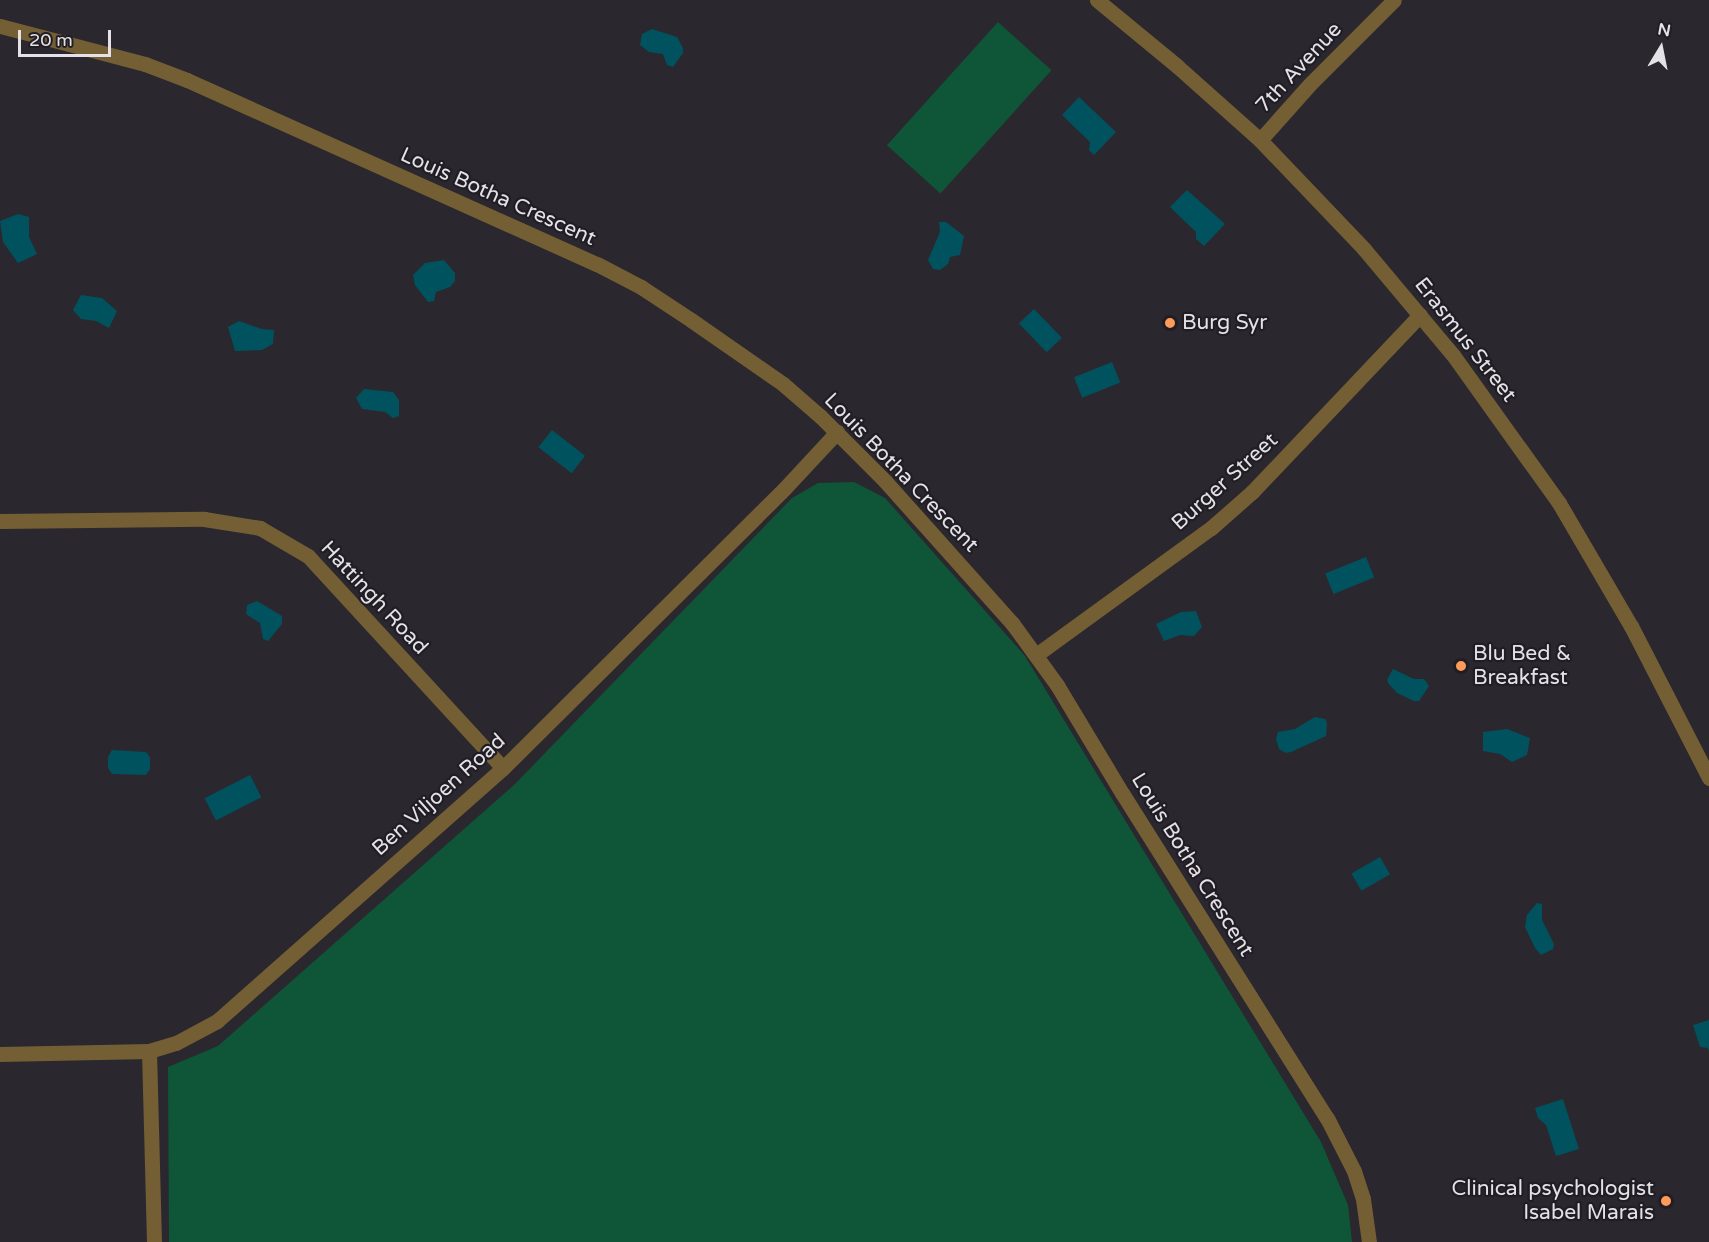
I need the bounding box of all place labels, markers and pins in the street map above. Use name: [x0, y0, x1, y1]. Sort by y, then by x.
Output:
place label: Burg Syr: [1182, 310, 1267, 336]
marker: Burg Syr: [1163, 316, 1177, 330]
place label: Blu Bed & Breakfast: [1473, 641, 1571, 691]
marker: Blu Bed & Breakfast: [1454, 659, 1468, 673]
place label: Clinical psychologist Isabel Marais: [1452, 1176, 1654, 1226]
marker: Clinical psychologist Isabel Marais: [1659, 1194, 1673, 1208]

